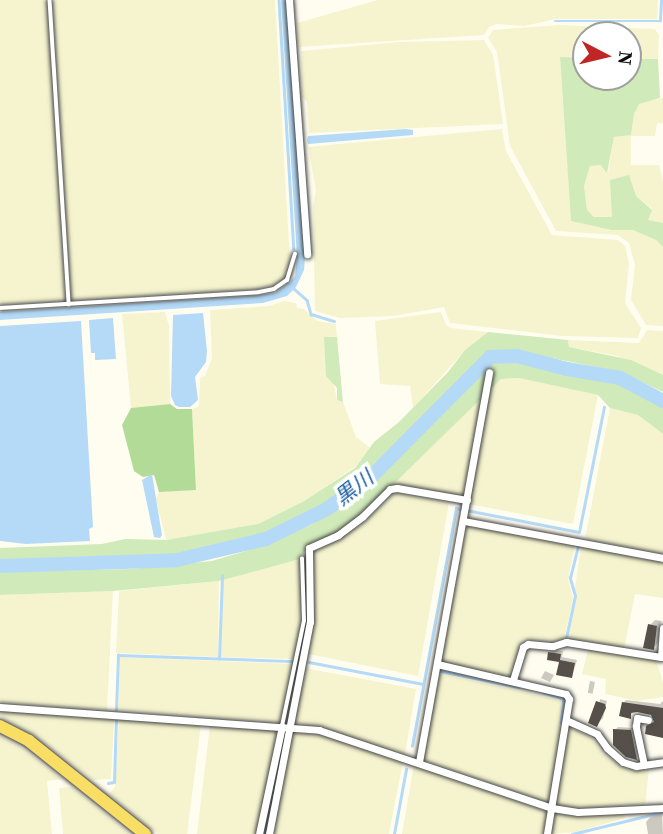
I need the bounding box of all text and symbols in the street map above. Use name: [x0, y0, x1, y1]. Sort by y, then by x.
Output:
north arrow: [572, 21, 642, 91]
text: N: [612, 50, 640, 67]
water label: 黒川: [330, 465, 378, 511]

